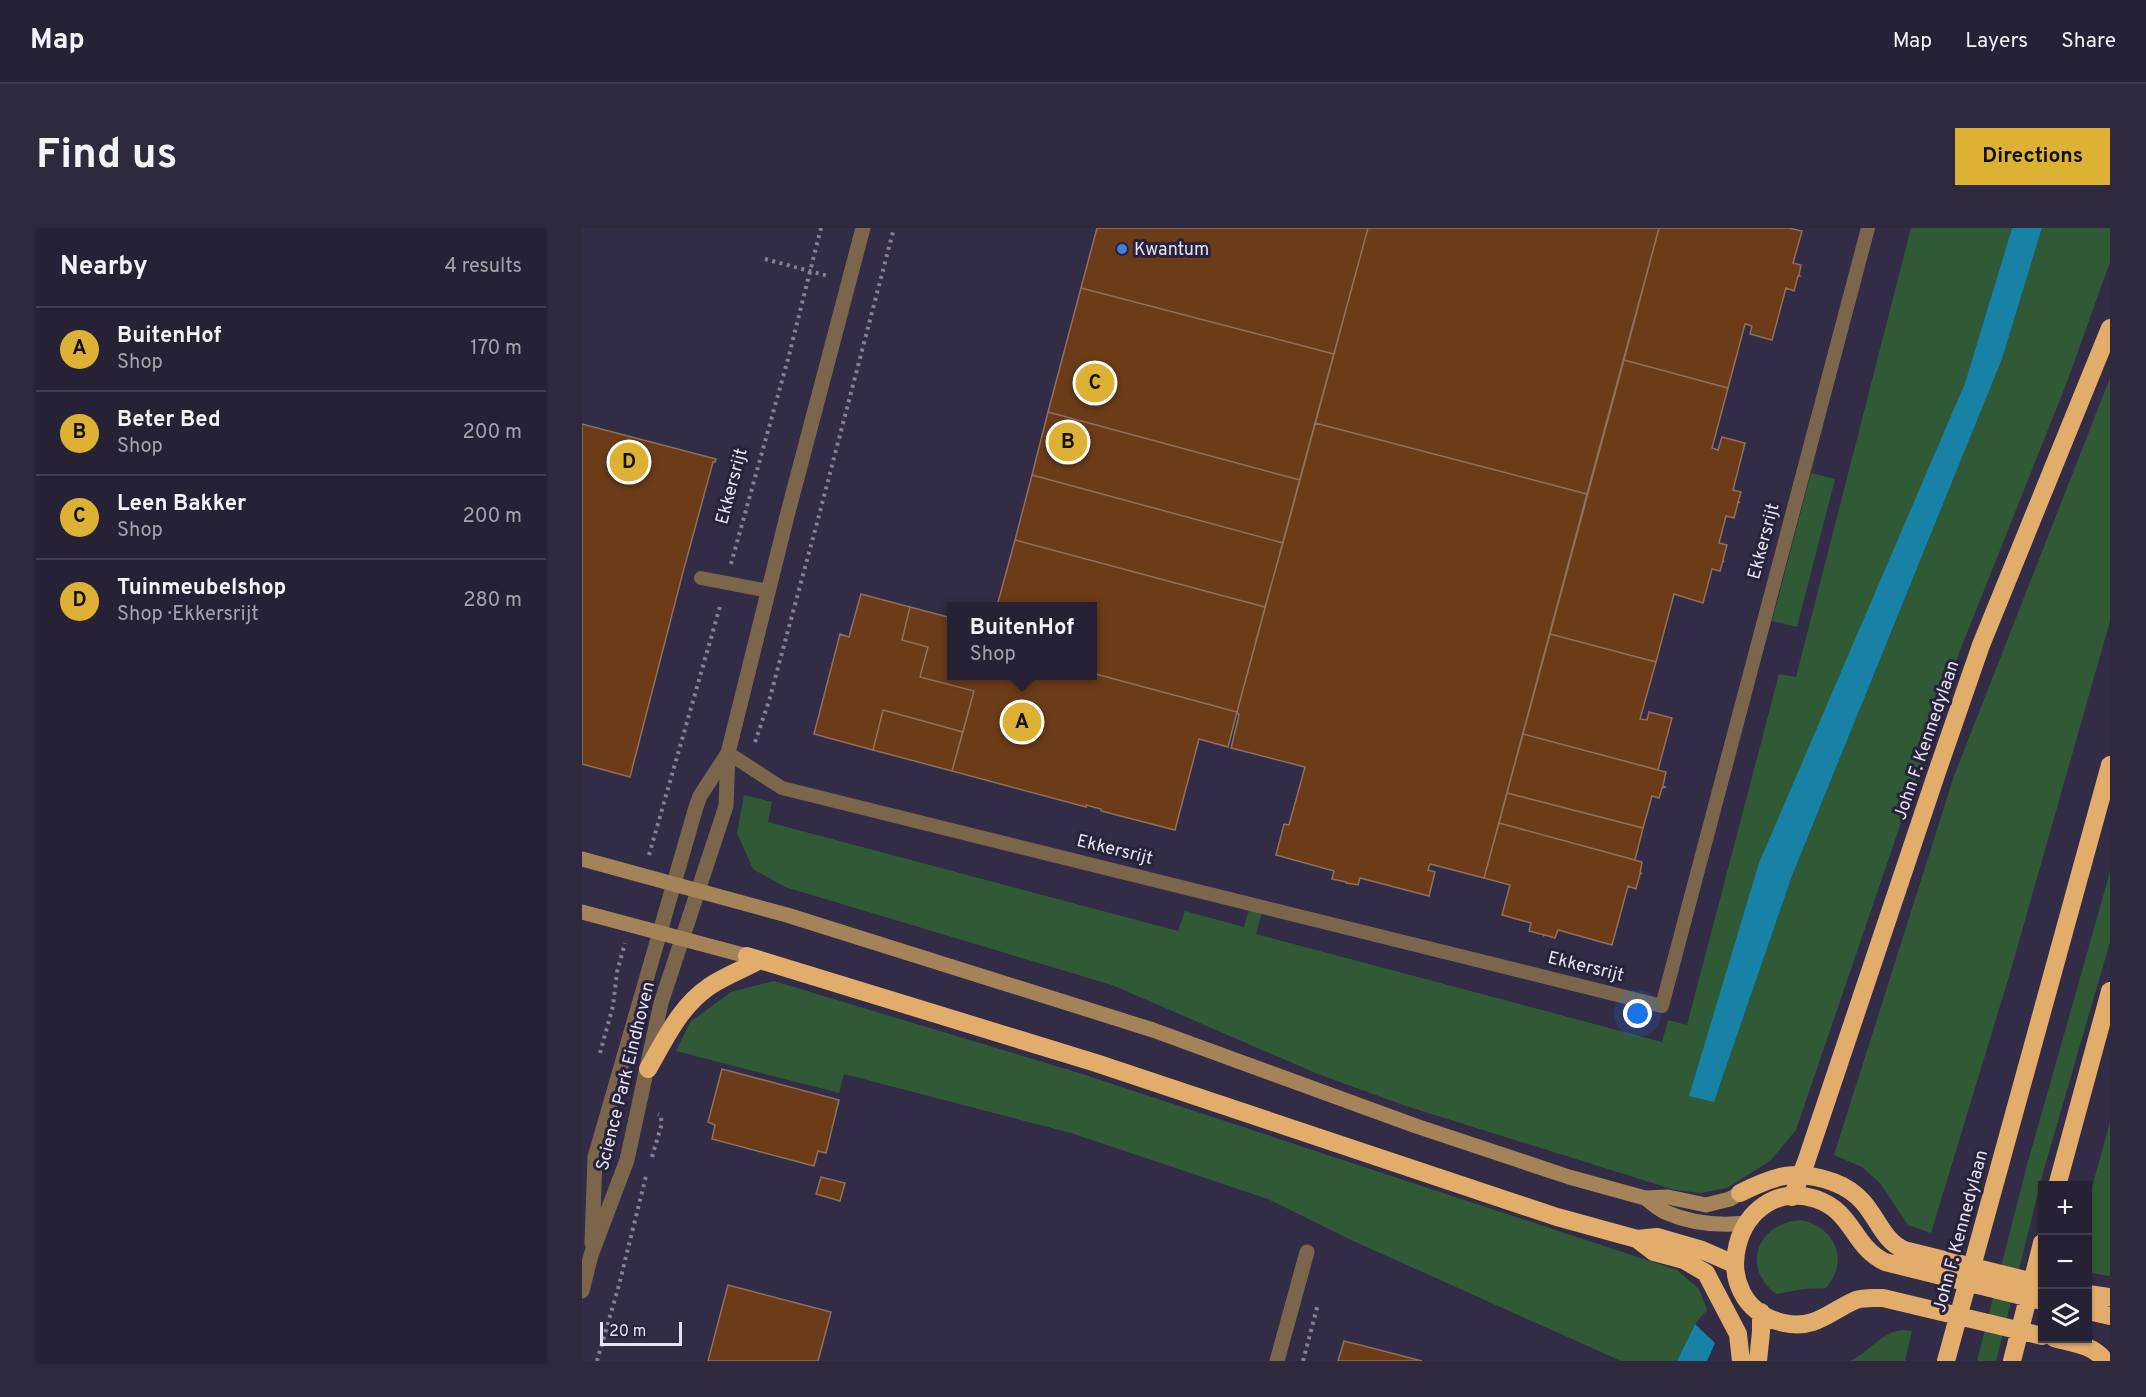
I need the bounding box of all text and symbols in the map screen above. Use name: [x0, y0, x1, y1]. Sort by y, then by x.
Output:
text: Map: [30, 23, 85, 59]
text: Map: [1893, 28, 1932, 55]
text: Layers: [1965, 28, 2028, 55]
text: Share: [2061, 28, 2116, 55]
button: Directions: [1955, 128, 2110, 185]
text: Find us: [36, 130, 177, 183]
place label: Kwantum: [1134, 239, 1209, 262]
marker: Kwantum: [1115, 242, 1129, 256]
text: Nearby: [60, 251, 148, 284]
text: 4 results: [445, 254, 522, 280]
text: BuitenHof: [117, 323, 221, 350]
text: A: [72, 336, 87, 362]
text: 170 m: [470, 336, 522, 362]
text: Shop: [117, 350, 163, 376]
pin: C: [1076, 360, 1114, 406]
text: Beter Bed: [117, 407, 221, 434]
text: B: [73, 420, 86, 446]
text: 200 m: [463, 420, 522, 446]
pin: B: [1048, 420, 1088, 464]
text: Shop: [117, 434, 163, 460]
pin: D: [610, 440, 648, 484]
street label: Ekkersrijt: [711, 446, 754, 527]
text: Leen Bakker: [117, 491, 246, 518]
street label: Ekkersrijt: [1743, 501, 1786, 582]
text: C: [73, 504, 86, 530]
text: 200 m: [463, 504, 522, 530]
text: Shop: [117, 518, 163, 544]
text: Tuinmeubelshop: [117, 575, 286, 602]
text: D: [72, 588, 87, 614]
text: 280 m: [463, 588, 522, 614]
text: Shop · Ekkersrijt: [117, 602, 259, 628]
popup: [947, 602, 1097, 680]
text: BuitenHof: [970, 615, 1074, 642]
text: Shop: [970, 642, 1016, 668]
street label: John F. Kennedylaan: [1889, 658, 1966, 823]
pin: A: [1002, 700, 1042, 744]
street label: Ekkersrijt: [1074, 830, 1155, 871]
street label: Ekkersrijt: [1545, 947, 1626, 988]
street label: Science Park Eindhoven: [592, 979, 661, 1173]
your location: [1623, 999, 1652, 1028]
street label: John F. Kennedylaan: [1929, 1148, 1994, 1315]
map controls: [2038, 1181, 2092, 1343]
button: +: [2038, 1181, 2092, 1235]
button: −: [2038, 1235, 2092, 1289]
button: layers: [2038, 1289, 2092, 1343]
scale bar: [600, 1319, 682, 1346]
text: 20 m: [609, 1322, 646, 1342]

